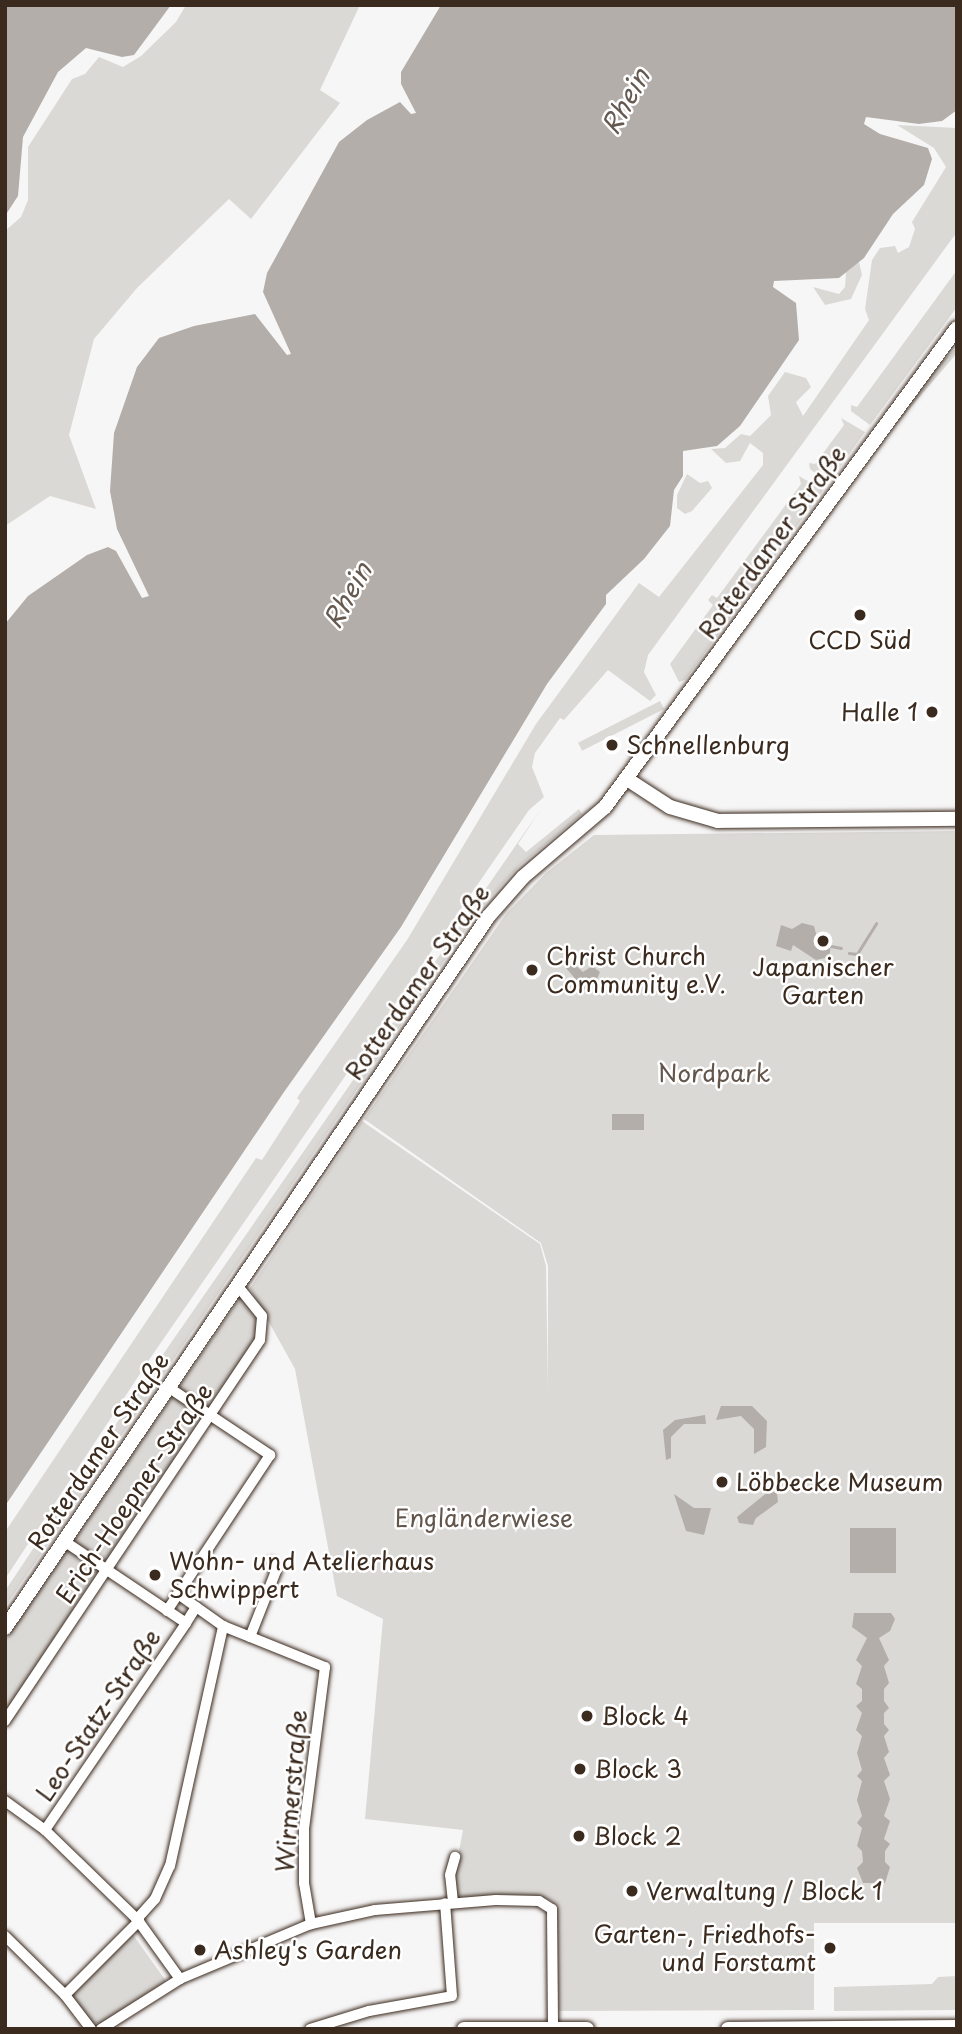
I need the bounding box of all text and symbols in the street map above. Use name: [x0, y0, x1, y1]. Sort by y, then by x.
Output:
water label: Rhein: [594, 63, 656, 139]
street label: Rotterdamer Straße: [692, 439, 852, 645]
water label: Rhein: [316, 557, 378, 633]
marker: CCD Süd: [852, 607, 868, 623]
place label: CCD Süd: [807, 626, 913, 654]
place label: Halle 1: [840, 698, 918, 726]
marker: Halle 1: [924, 704, 940, 720]
place label: Schnellenburg: [626, 731, 790, 759]
marker: Schnellenburg: [604, 737, 620, 753]
street label: Rotterdamer Straße: [338, 878, 496, 1086]
marker: Japanischer Garten: [815, 933, 831, 949]
place label: Christ Church Community e.V.: [546, 942, 726, 998]
place label: Japanischer Garten: [752, 953, 894, 1009]
marker: Christ Church Community e.V.: [524, 962, 540, 978]
park label: Nordpark: [658, 1059, 770, 1087]
street label: Rotterdamer Straße: [21, 1346, 175, 1556]
street label: Erich-Hoepner-Straße: [50, 1378, 218, 1608]
place label: Löbbecke Museum: [736, 1468, 942, 1496]
marker: Löbbecke Museum: [714, 1474, 730, 1490]
park label: Engländerwiese: [395, 1504, 573, 1532]
place label: Wohn- und Atelierhaus Schwippert: [169, 1547, 434, 1603]
marker: Wohn- und Atelierhaus Schwippert: [147, 1567, 163, 1583]
street label: Leo-Statz-Straße: [30, 1623, 166, 1807]
place label: Block 4: [601, 1702, 688, 1730]
marker: Block 4: [579, 1708, 595, 1724]
street label: Wirmerstraße: [270, 1709, 312, 1873]
place label: Block 3: [594, 1755, 681, 1783]
marker: Block 3: [572, 1761, 588, 1777]
place label: Block 2: [593, 1822, 681, 1850]
marker: Block 2: [571, 1828, 587, 1844]
place label: Verwaltung / Block 1: [646, 1877, 883, 1905]
marker: Verwaltung / Block 1: [624, 1883, 640, 1899]
place label: Garten-, Friedhofs- und Forstamt: [593, 1920, 816, 1976]
place label: Ashley's Garden: [214, 1936, 400, 1964]
marker: Garten-, Friedhofs- und Forstamt: [822, 1940, 838, 1956]
marker: Ashley's Garden: [192, 1942, 208, 1958]

